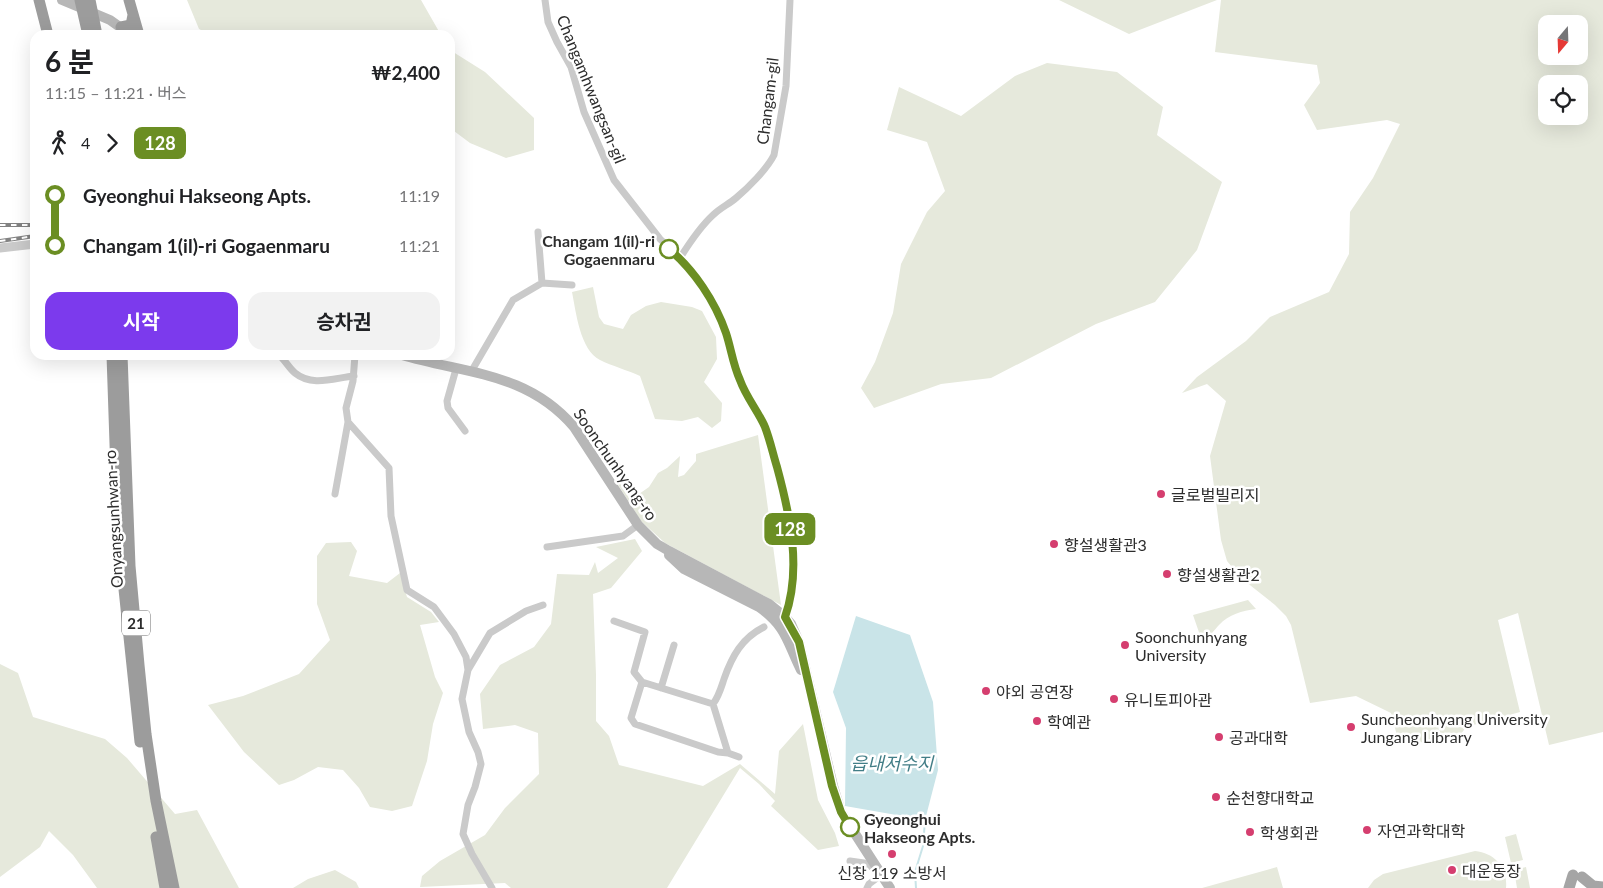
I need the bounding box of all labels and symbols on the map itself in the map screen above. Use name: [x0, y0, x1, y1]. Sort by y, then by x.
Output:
street label: Changamhwangsan-gil: [554, 12, 630, 166]
north arrow: [1538, 15, 1588, 65]
street label: Changam-gil: [752, 56, 782, 146]
place label: Changam 1(il)-ri Gogaenmaru: [542, 231, 655, 268]
marker: Changam 1(il)-ri Gogaenmaru: [659, 239, 679, 259]
street label: Soonchunhyang-ro: [570, 404, 662, 524]
street label: Onyangsunhwan-ro: [100, 449, 126, 589]
place label: 글로벌빌리지: [1171, 485, 1259, 504]
marker: 글로벌빌리지: [1155, 488, 1167, 500]
line badge: 128: [761, 513, 819, 545]
place label: 향설생활관3: [1064, 535, 1147, 554]
marker: 향설생활관3: [1048, 538, 1060, 550]
place label: 향설생활관2: [1177, 565, 1260, 584]
marker: 향설생활관2: [1161, 568, 1173, 580]
road number: 21: [122, 610, 150, 636]
place label: Soonchunhyang University: [1135, 627, 1247, 664]
marker: Soonchunhyang University: [1119, 639, 1131, 651]
place label: 야외 공연장: [996, 682, 1074, 701]
marker: 야외 공연장: [980, 685, 992, 697]
place label: 유니토피아관: [1124, 690, 1213, 709]
marker: 유니토피아관: [1108, 693, 1120, 705]
place label: Suncheonhyang University Jungang Library: [1361, 709, 1549, 746]
place label: 학예관: [1047, 712, 1091, 731]
marker: 학예관: [1031, 715, 1043, 727]
marker: Suncheonhyang University Jungang Library: [1345, 721, 1357, 733]
place label: 공과대학: [1229, 728, 1288, 747]
marker: 공과대학: [1213, 731, 1225, 743]
water label: 읍내저수지: [851, 752, 935, 774]
place label: 순천향대학교: [1226, 788, 1314, 807]
marker: 순천향대학교: [1210, 791, 1222, 803]
place label: Gyeonghui Hakseong Apts.: [864, 809, 975, 846]
marker: Gyeonghui Hakseong Apts.: [840, 817, 860, 837]
place label: 자연과학대학: [1377, 821, 1466, 840]
place label: 학생회관: [1260, 823, 1319, 842]
marker: 자연과학대학: [1361, 824, 1373, 836]
marker: 학생회관: [1244, 826, 1256, 838]
marker: 신창 119 소방서: [886, 848, 898, 860]
place label: 대운동장: [1462, 861, 1521, 880]
place label: 신창 119 소방서: [837, 863, 947, 882]
marker: 대운동장: [1446, 864, 1458, 876]

